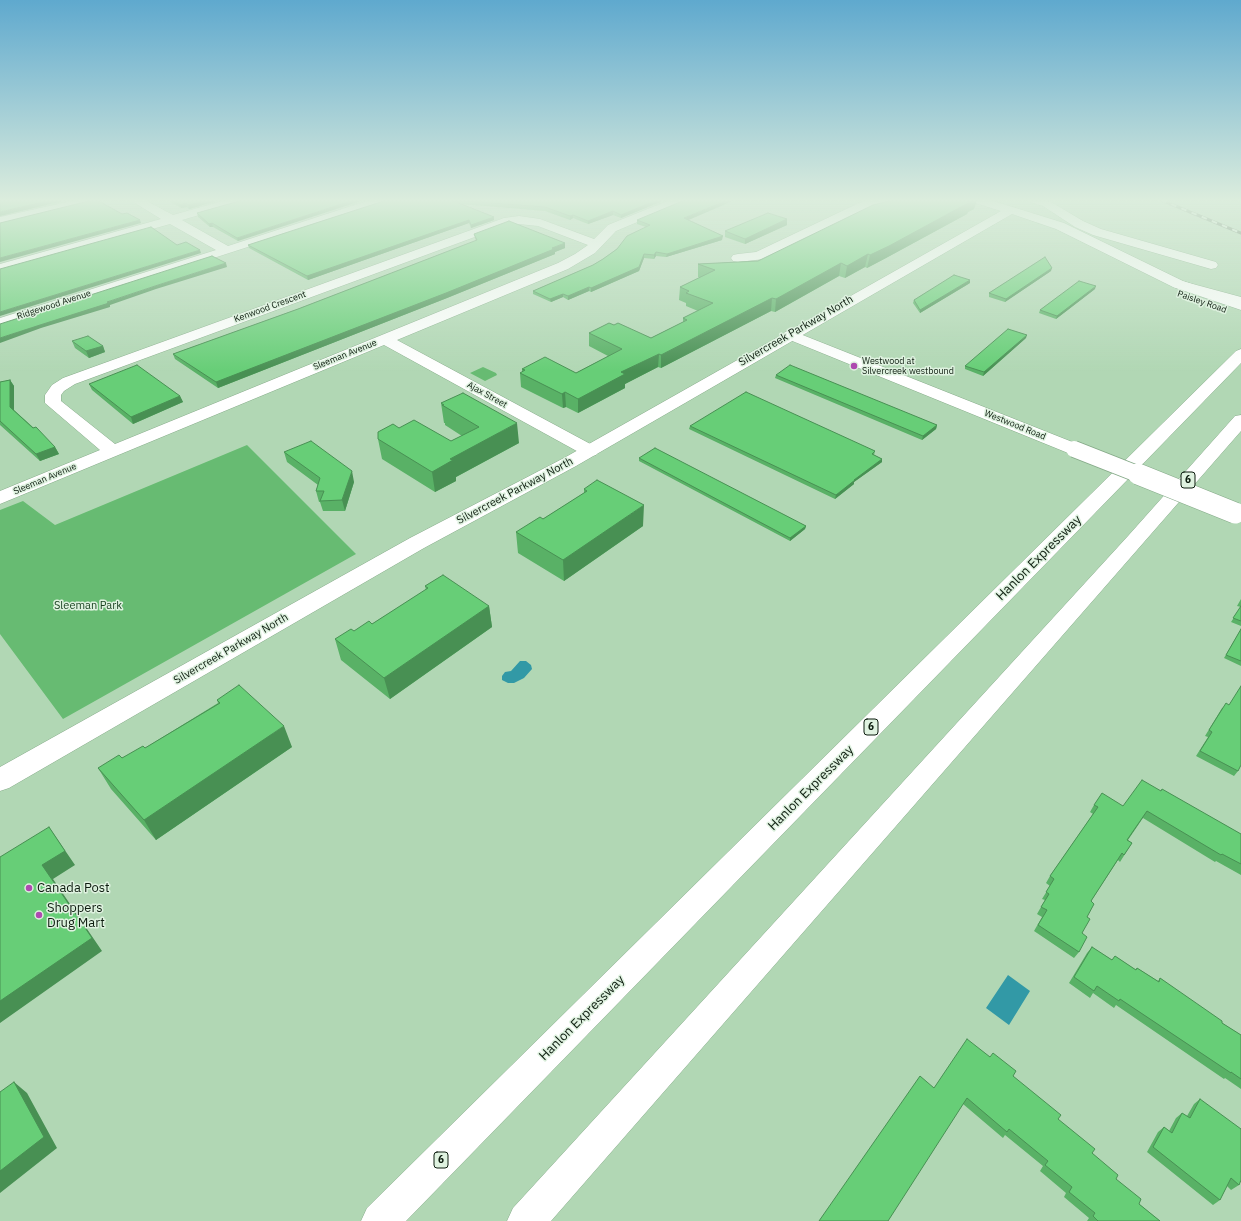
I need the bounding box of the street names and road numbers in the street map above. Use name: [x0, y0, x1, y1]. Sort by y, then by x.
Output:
street label: Ridgewood Avenue: [16, 288, 92, 322]
street label: Kenwood Crescent: [233, 289, 307, 325]
street label: Paisley Road: [1176, 289, 1228, 315]
street label: Silvercreek Parkway North: [736, 293, 856, 369]
street label: Sleeman Avenue: [312, 337, 378, 373]
street label: Ajax Street: [465, 380, 509, 410]
street label: Westwood Road: [983, 408, 1047, 442]
street label: Silvercreek Parkway North: [455, 455, 575, 527]
street label: Sleeman Avenue: [12, 461, 78, 497]
road number: 6: [1181, 472, 1195, 488]
street label: Hanlon Expressway: [993, 512, 1085, 604]
street label: Silvercreek Parkway North: [171, 611, 291, 687]
road number: 6: [864, 719, 878, 735]
street label: Hanlon Expressway: [765, 742, 857, 834]
street label: Hanlon Expressway: [536, 972, 628, 1064]
road number: 6: [434, 1152, 448, 1168]

